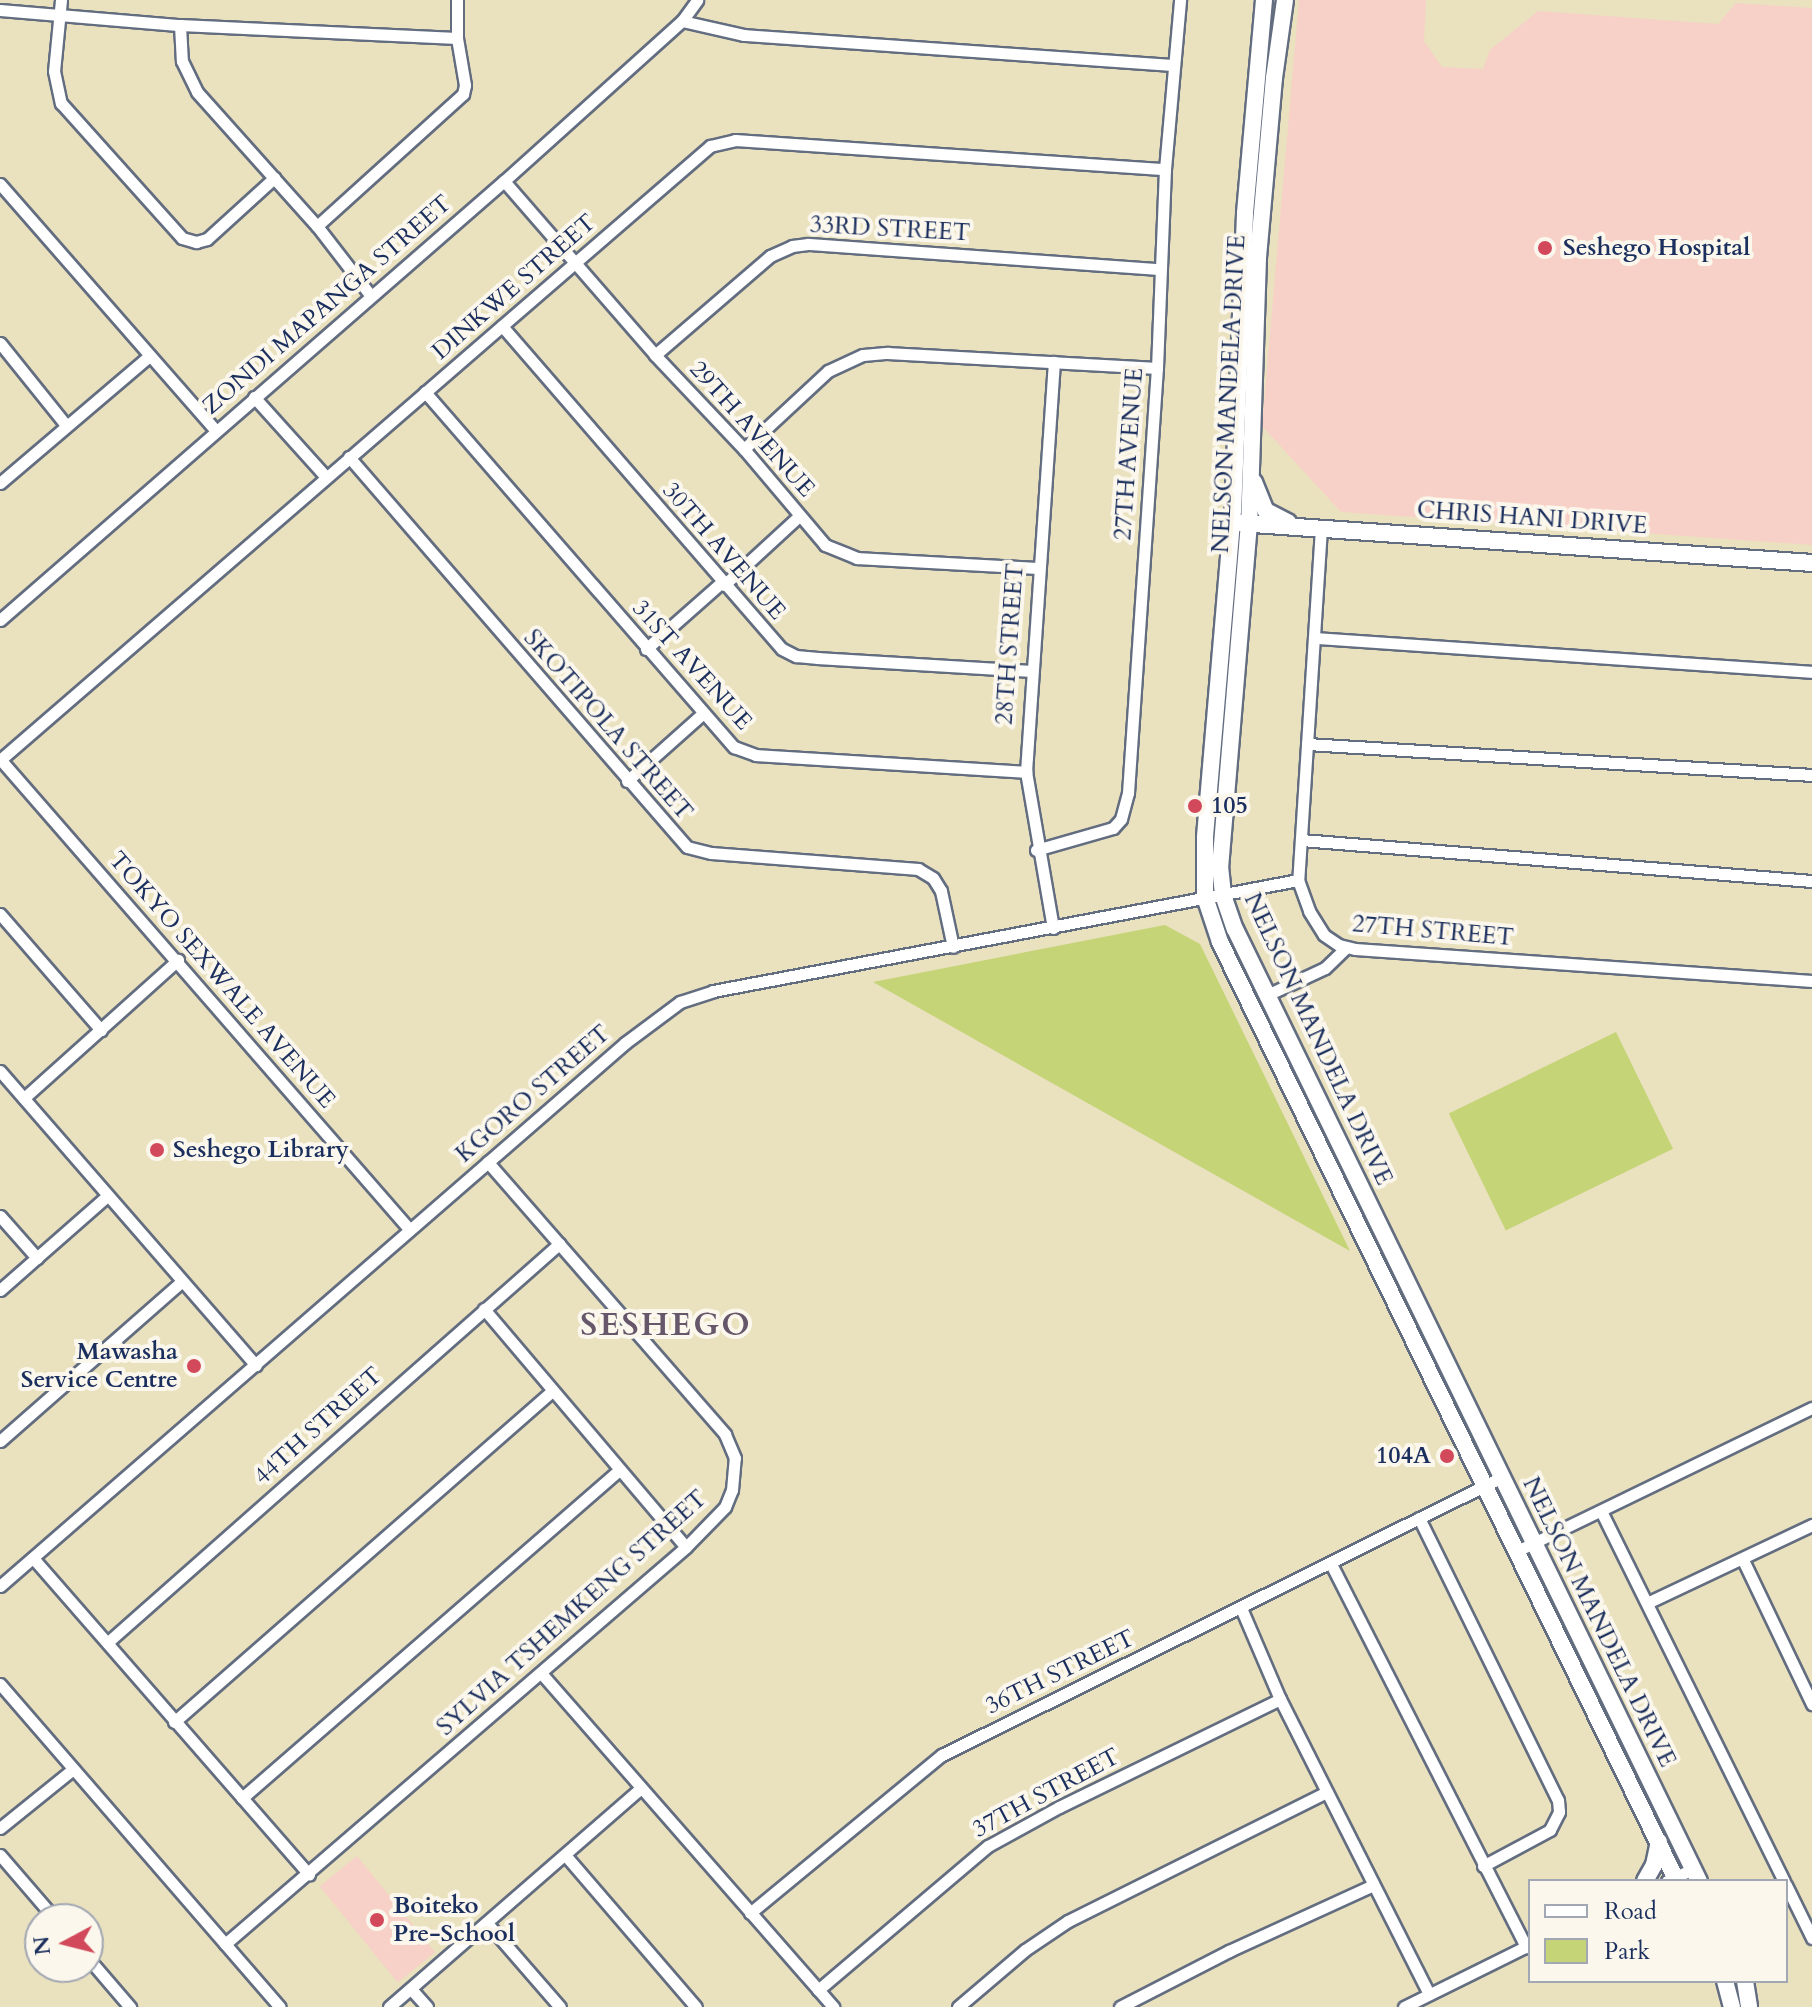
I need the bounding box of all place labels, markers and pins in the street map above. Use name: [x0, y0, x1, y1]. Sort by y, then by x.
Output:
place label: Seshego Hospital: [1563, 234, 1750, 262]
marker: Seshego Hospital: [1534, 237, 1556, 259]
place label: 105: [1211, 792, 1248, 820]
marker: 105: [1186, 797, 1204, 815]
place label: Seshego Library: [173, 1136, 349, 1164]
marker: Seshego Library: [148, 1141, 166, 1159]
place label: Mawasha Service Centre: [21, 1338, 178, 1394]
marker: Mawasha Service Centre: [185, 1357, 203, 1375]
place label: 104A: [1376, 1442, 1431, 1470]
marker: 104A: [1438, 1447, 1456, 1465]
place label: Boiteko Pre-School: [393, 1892, 515, 1948]
marker: Boiteko Pre-School: [368, 1911, 386, 1929]

